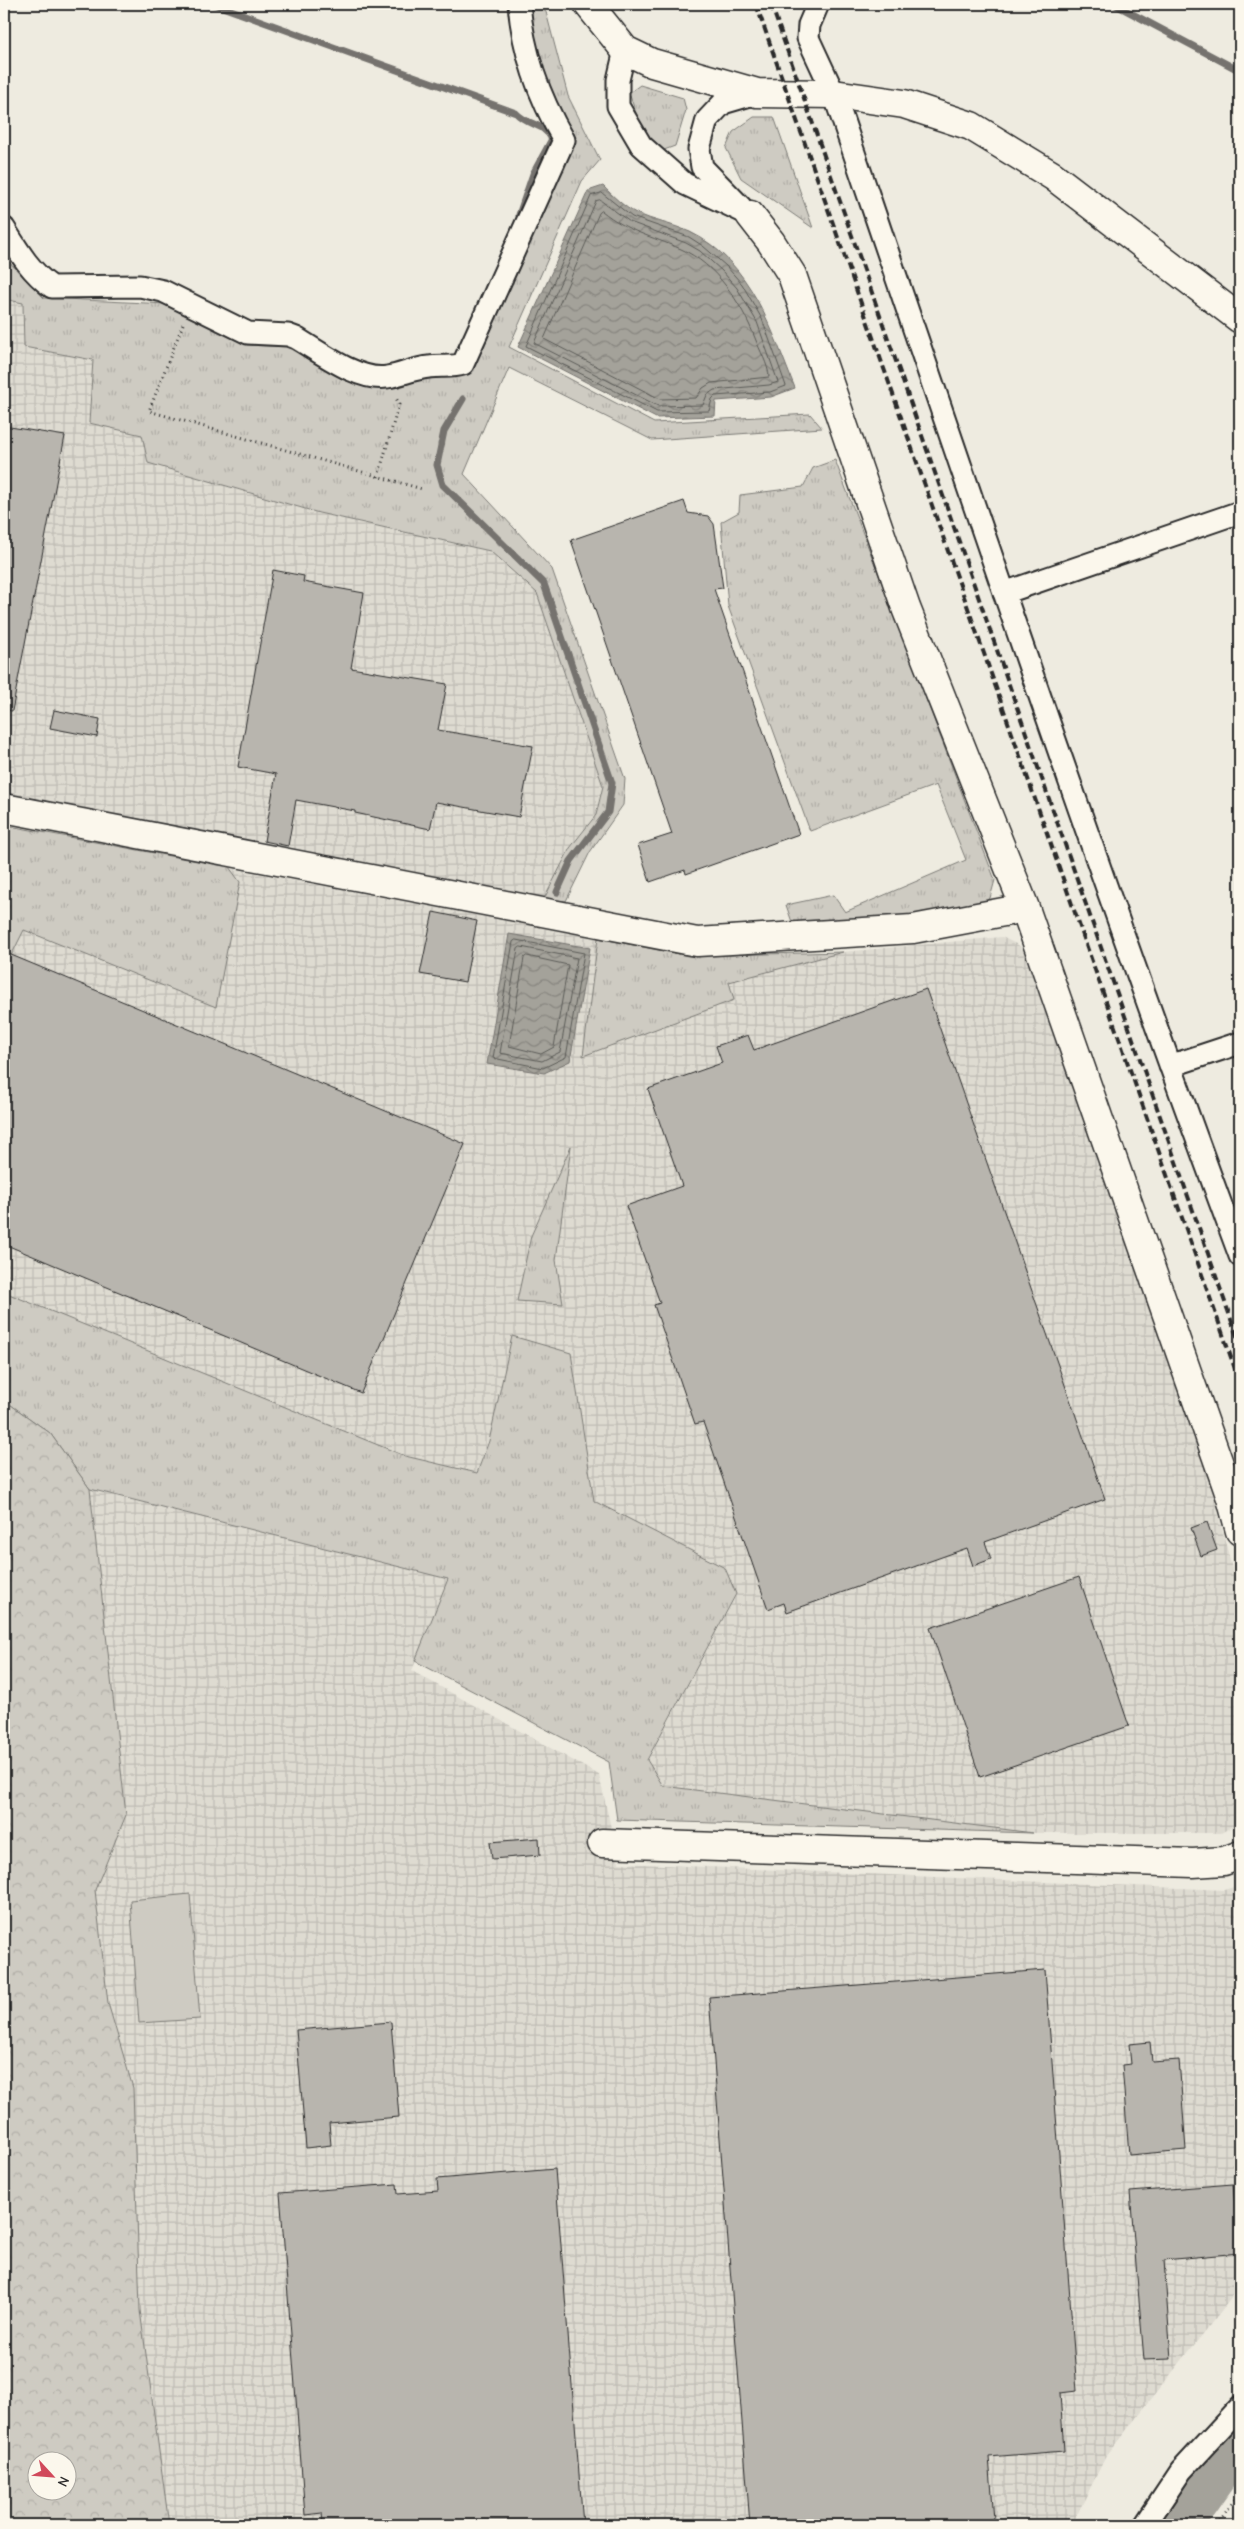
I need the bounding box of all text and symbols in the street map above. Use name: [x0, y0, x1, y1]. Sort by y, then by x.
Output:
north arrow: [28, 2452, 78, 2502]
text: N: [54, 2474, 73, 2489]

